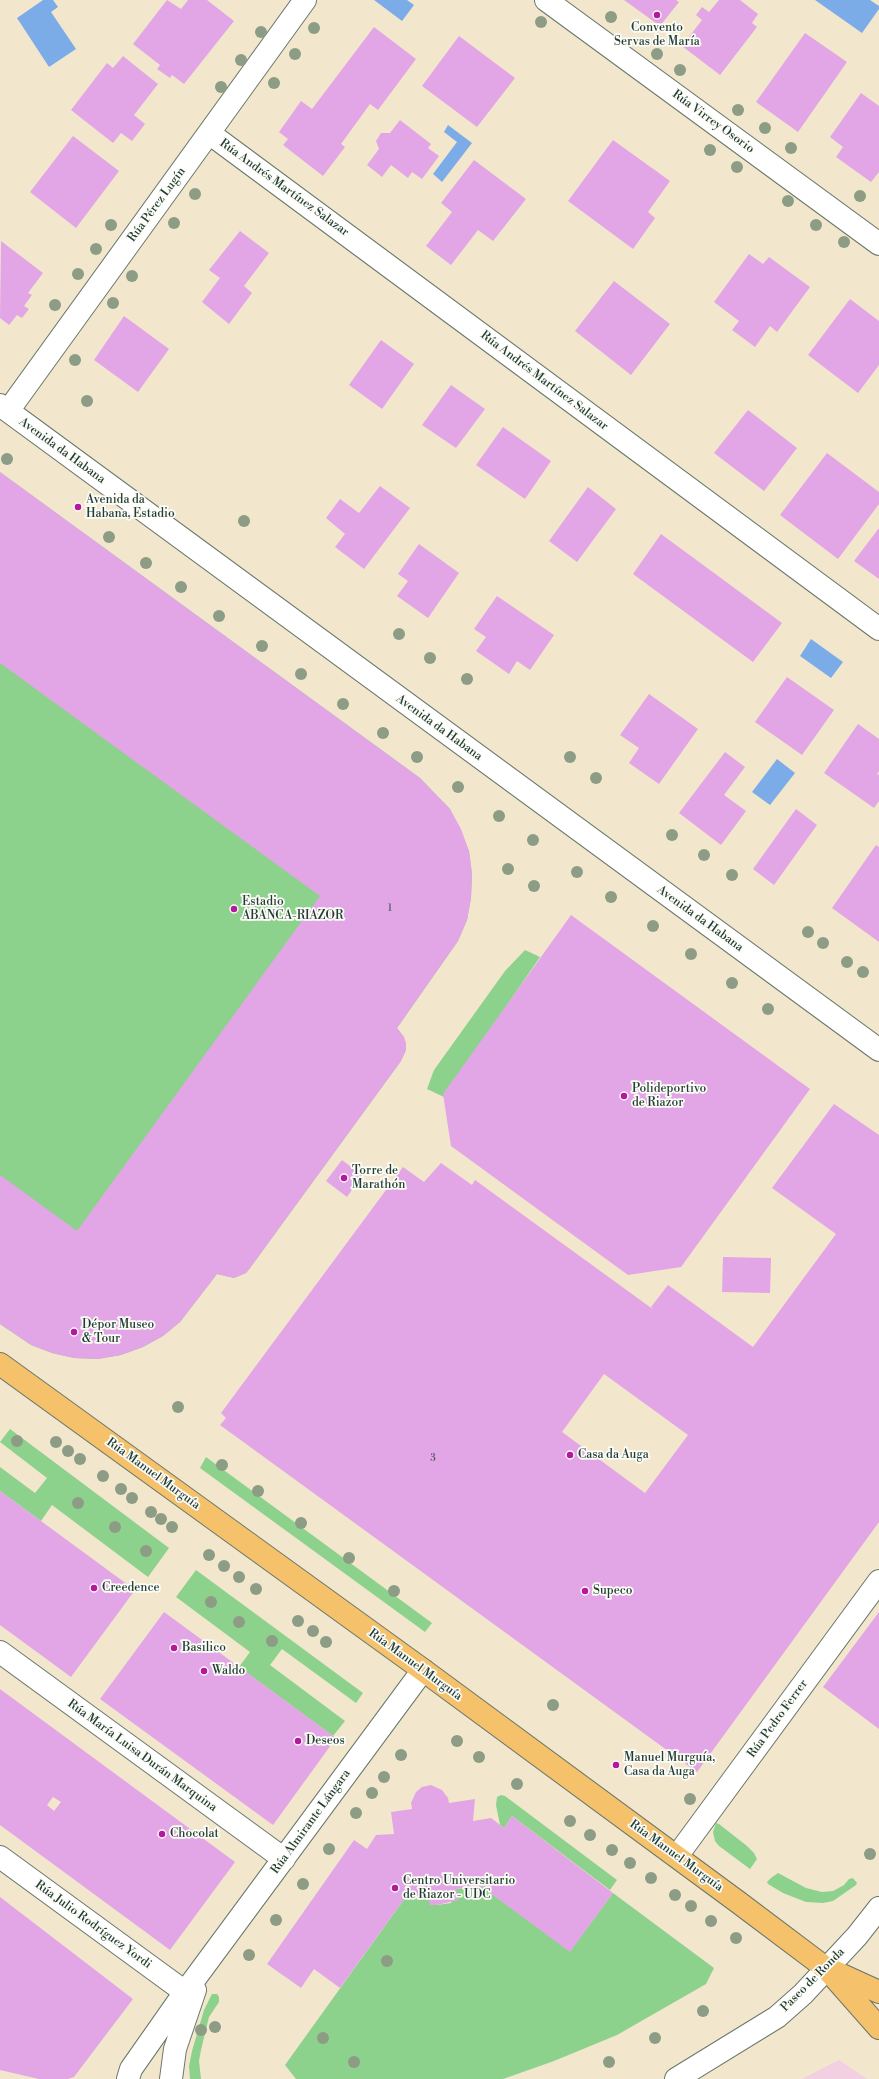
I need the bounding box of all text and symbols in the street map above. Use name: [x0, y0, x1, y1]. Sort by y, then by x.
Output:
marker: Convento Servas de María: [652, 10, 662, 20]
place label: Convento Servas de María: [614, 21, 700, 49]
street label: Rúa Virrey Osorio: [669, 87, 757, 157]
street label: Rúa Andrés Martínez Salazar: [217, 136, 351, 240]
street label: Rúa Pérez Lugín: [125, 165, 189, 245]
street label: Rúa Andrés Martínez Salazar: [477, 328, 611, 434]
street label: Avenida da Habana: [16, 415, 108, 487]
place label: Avenida da Habana, Estadio: [86, 493, 175, 521]
marker: Avenida da Habana, Estadio: [73, 502, 83, 512]
street label: Avenida da Habana: [393, 692, 485, 764]
street label: Avenida da Habana: [654, 883, 746, 955]
place label: Estadio ABANCA-RIAZOR: [242, 895, 343, 923]
house number: 1: [388, 903, 392, 915]
marker: Estadio ABANCA-RIAZOR: [229, 904, 239, 914]
place label: Polideportivo de Riazor: [632, 1082, 706, 1110]
marker: Polideportivo de Riazor: [619, 1091, 629, 1101]
place label: Torre de Marathón: [352, 1164, 405, 1192]
marker: Torre de Marathón: [339, 1173, 349, 1183]
place label: Dépor Museo & Tour: [82, 1318, 154, 1346]
marker: Dépor Museo & Tour: [69, 1327, 79, 1337]
street label: Rúa Manuel Murguía: [103, 1435, 203, 1513]
place label: Casa da Auga: [578, 1448, 649, 1462]
marker: Casa da Auga: [565, 1450, 575, 1460]
house number: 3: [430, 1453, 436, 1465]
place label: Creedence: [102, 1581, 160, 1595]
marker: Creedence: [89, 1583, 99, 1593]
place label: Supeco: [593, 1584, 633, 1598]
marker: Supeco: [580, 1586, 590, 1596]
street label: Rúa Manuel Murguía: [365, 1626, 465, 1704]
place label: Basilico: [182, 1641, 226, 1655]
marker: Basilico: [169, 1643, 179, 1653]
place label: Waldo: [212, 1664, 245, 1678]
marker: Waldo: [199, 1666, 209, 1676]
street label: Rúa Pedro Ferrer: [745, 1677, 811, 1761]
street label: Rúa María Luisa Durán Marquina: [65, 1697, 219, 1815]
place label: Deseos: [306, 1734, 345, 1748]
marker: Deseos: [293, 1736, 303, 1746]
place label: Manuel Murguía, Casa da Auga: [624, 1751, 715, 1779]
marker: Manuel Murguía, Casa da Auga: [611, 1760, 621, 1770]
street label: Rúa Almirante Lángara: [268, 1767, 354, 1877]
street label: Rúa Manuel Murguía: [626, 1817, 726, 1895]
place label: Chocolat: [170, 1827, 219, 1841]
marker: Chocolat: [157, 1829, 167, 1839]
place label: Centro Universitario de Riazor - UDC: [403, 1874, 515, 1902]
street label: Rúa Julio Rodríguez Yordi: [32, 1878, 154, 1972]
marker: Centro Universitario de Riazor - UDC: [390, 1883, 400, 1893]
street label: Paseo de Ronda: [778, 1945, 848, 2015]

